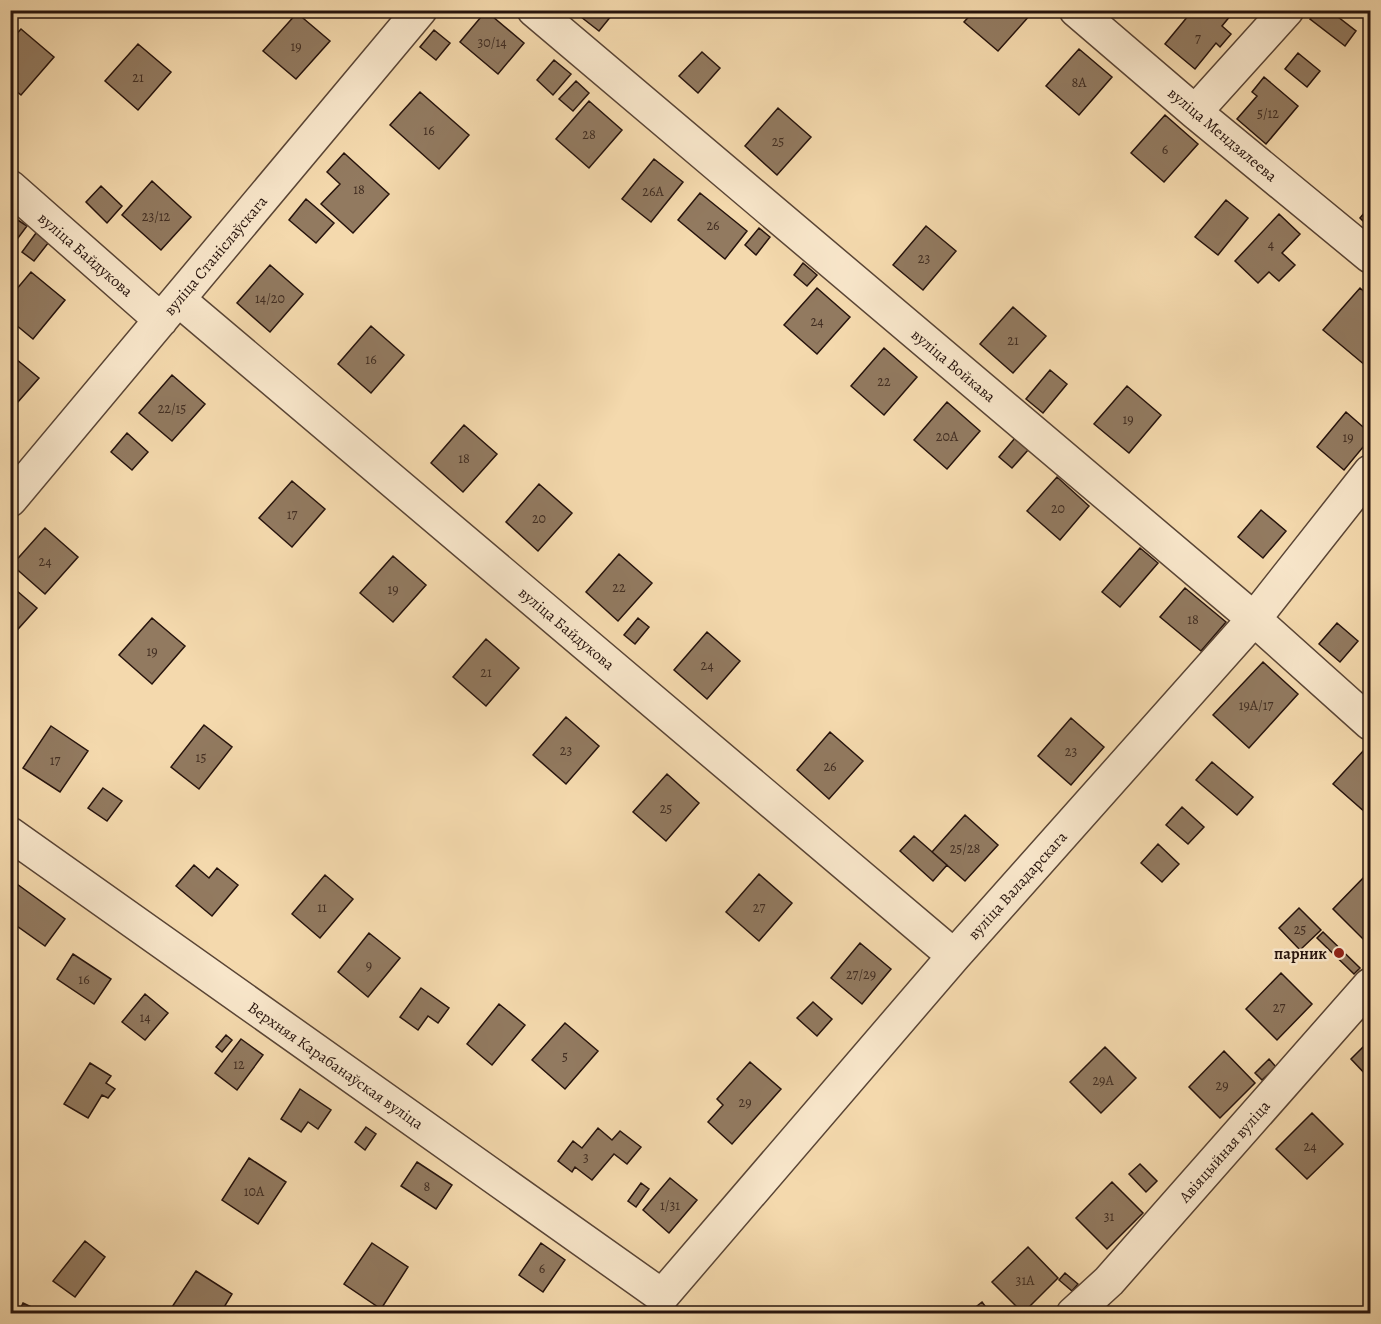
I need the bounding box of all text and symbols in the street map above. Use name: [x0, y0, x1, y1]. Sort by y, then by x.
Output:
house number: 7: [1195, 29, 1201, 48]
house number: 30/14: [477, 33, 507, 52]
house number: 19: [290, 37, 302, 56]
house number: 21: [132, 68, 144, 87]
house number: 8А: [1072, 73, 1087, 92]
street label: вуліца Мендзялеева: [1163, 82, 1282, 187]
house number: 5/12: [1257, 104, 1279, 123]
house number: 16: [423, 121, 435, 140]
house number: 28: [582, 125, 596, 144]
house number: 25: [772, 132, 784, 151]
house number: 6: [1162, 140, 1168, 159]
house number: 18: [353, 180, 365, 199]
house number: 26А: [642, 182, 664, 201]
street label: вуліца Станіслаўскага: [159, 191, 273, 320]
street label: вуліца Байдукова: [33, 207, 138, 303]
house number: 23/12: [142, 207, 171, 226]
house number: 26: [706, 216, 720, 235]
house number: 4: [1268, 235, 1274, 254]
house number: 23: [918, 249, 930, 268]
house number: 14/20: [255, 289, 285, 308]
house number: 24: [811, 312, 824, 331]
street label: вуліца Войкава: [906, 324, 1001, 408]
house number: 21: [1007, 331, 1019, 350]
house number: 16: [365, 350, 377, 369]
house number: 22: [877, 372, 891, 391]
house number: 22/15: [158, 399, 186, 418]
house number: 19: [1122, 410, 1134, 429]
house number: 20А: [936, 427, 959, 446]
house number: 19: [1342, 428, 1354, 447]
house number: 18: [458, 449, 470, 468]
house number: 20: [1051, 499, 1065, 518]
house number: 17: [287, 505, 297, 524]
house number: 20: [532, 509, 546, 528]
house number: 24: [39, 552, 52, 571]
house number: 22: [612, 578, 626, 597]
house number: 19: [387, 580, 399, 599]
street label: вуліца Байдукова: [514, 582, 620, 676]
house number: 18: [1187, 610, 1199, 629]
house number: 19: [146, 642, 158, 661]
house number: 24: [701, 656, 714, 675]
house number: 21: [480, 663, 492, 682]
house number: 19А/17: [1239, 696, 1273, 715]
house number: 23: [560, 741, 572, 760]
house number: 23: [1065, 742, 1077, 761]
house number: 15: [196, 748, 206, 767]
house number: 17: [50, 751, 60, 770]
house number: 26: [823, 757, 837, 776]
house number: 25: [660, 799, 672, 818]
street label: вуліца Валадарскага: [963, 826, 1073, 945]
house number: 25/28: [950, 839, 981, 858]
house number: 11: [317, 898, 327, 917]
house number: 27: [753, 898, 765, 917]
house number: 25: [1294, 920, 1306, 939]
place label: парник: [1274, 943, 1327, 965]
marker: парник: [1332, 946, 1346, 960]
house number: 9: [366, 956, 372, 975]
house number: 27/29: [846, 965, 876, 984]
house number: 16: [78, 970, 90, 989]
street label: Верхняя Карабанаўская вуліца: [243, 997, 428, 1135]
house number: 27: [1273, 998, 1285, 1017]
house number: 14: [139, 1008, 151, 1027]
house number: 5: [562, 1047, 568, 1066]
house number: 12: [233, 1055, 245, 1074]
house number: 29А: [1092, 1071, 1114, 1090]
house number: 29: [1215, 1076, 1229, 1095]
house number: 29: [738, 1093, 752, 1112]
street label: Авіяцыйная вуліца: [1173, 1095, 1276, 1208]
house number: 24: [1304, 1137, 1317, 1156]
house number: 3: [583, 1148, 589, 1167]
house number: 8: [424, 1177, 431, 1196]
house number: 10А: [244, 1182, 265, 1201]
house number: 1/31: [660, 1196, 680, 1215]
house number: 31: [1104, 1207, 1115, 1226]
house number: 6: [539, 1259, 545, 1278]
house number: 31А: [1016, 1271, 1035, 1290]

